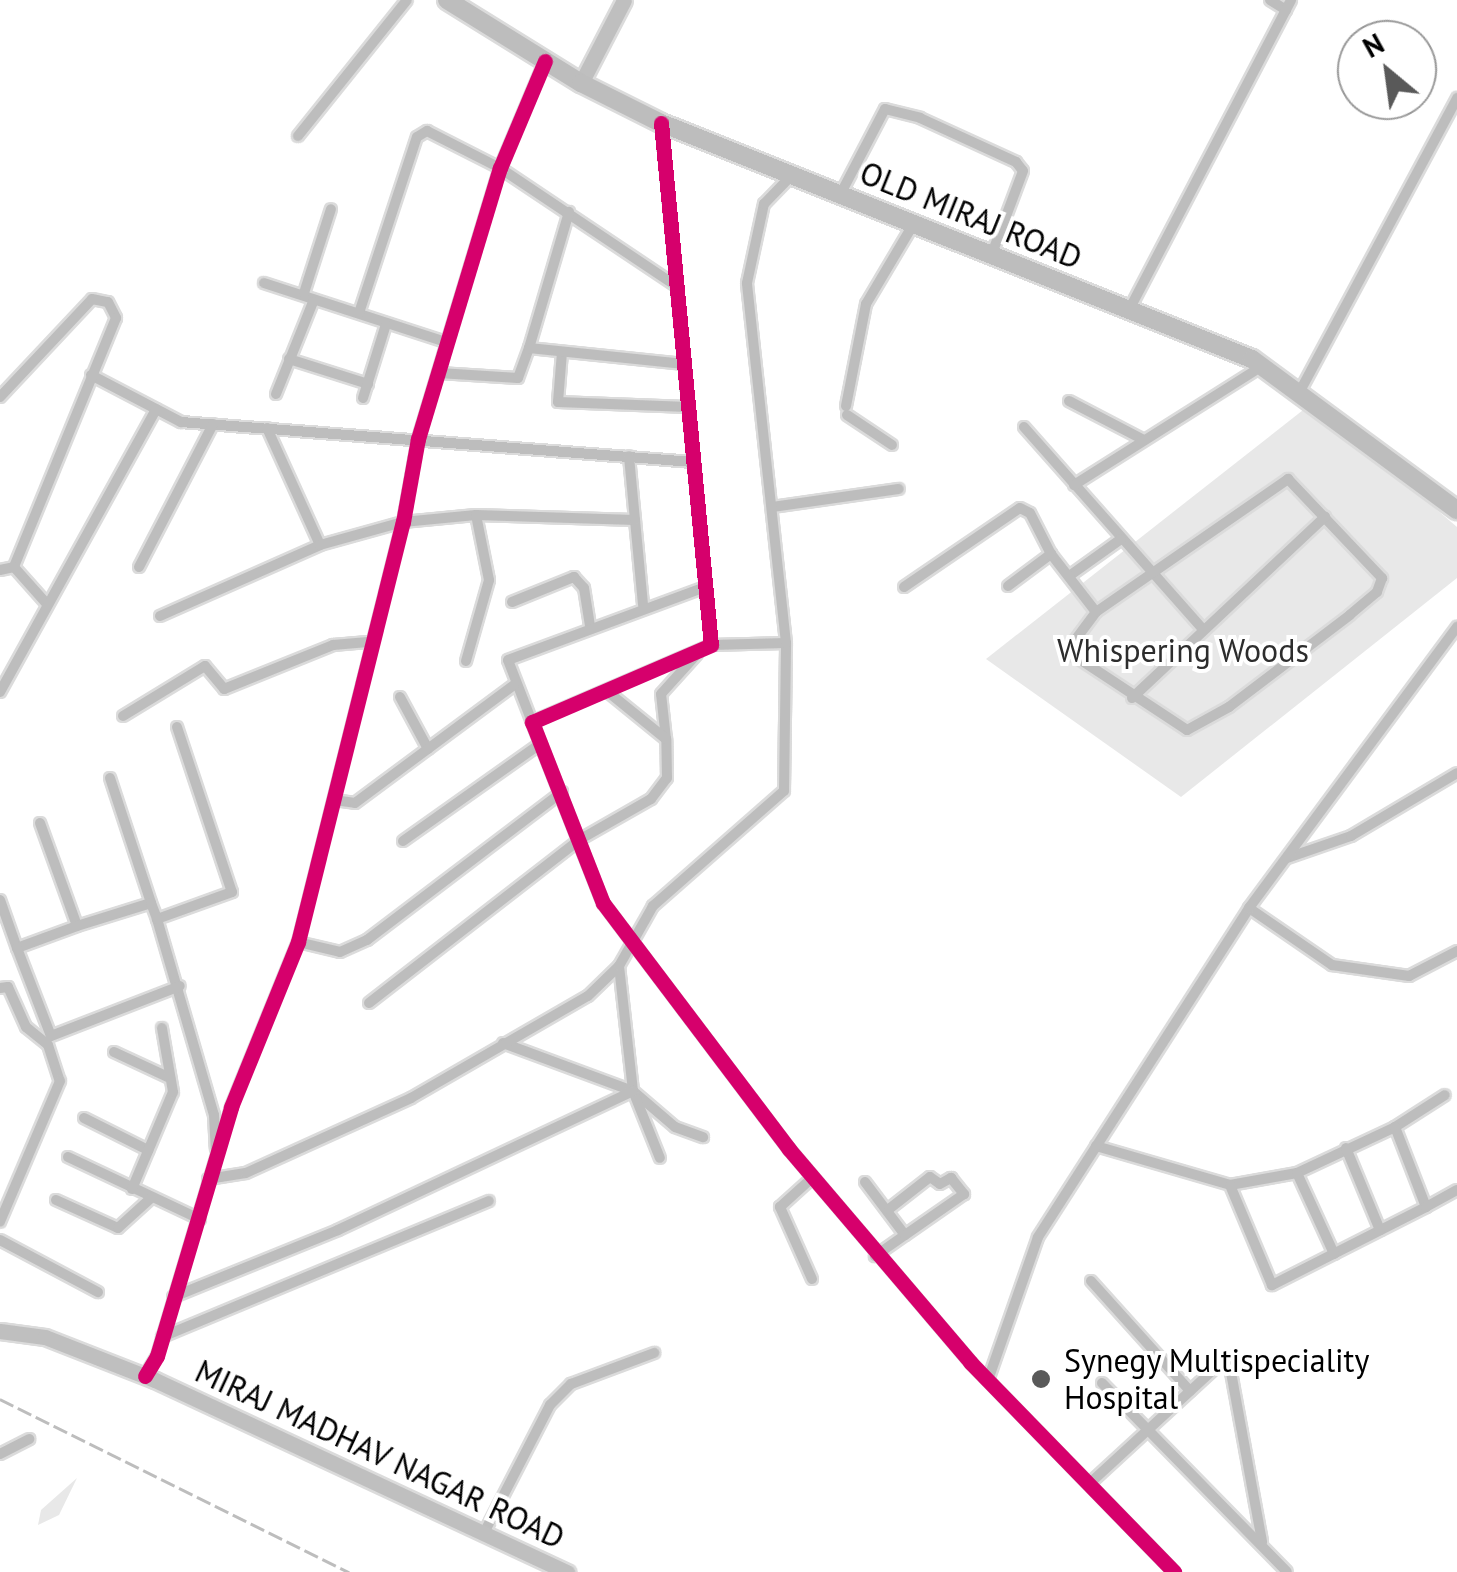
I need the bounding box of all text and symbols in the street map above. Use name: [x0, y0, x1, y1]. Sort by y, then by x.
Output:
north arrow: [1337, 20, 1437, 120]
text: N: [1356, 24, 1390, 66]
street label: OLD MIRAJ ROAD: [855, 153, 1087, 277]
park label: Whispering Woods: [1057, 631, 1309, 669]
place label: Synegy Multispeciality Hospital: [1064, 1342, 1371, 1417]
street label: MIRAJ MADHAV NAGAR ROAD: [189, 1351, 571, 1557]
marker: Synegy Multispeciality Hospital: [1028, 1366, 1054, 1392]

